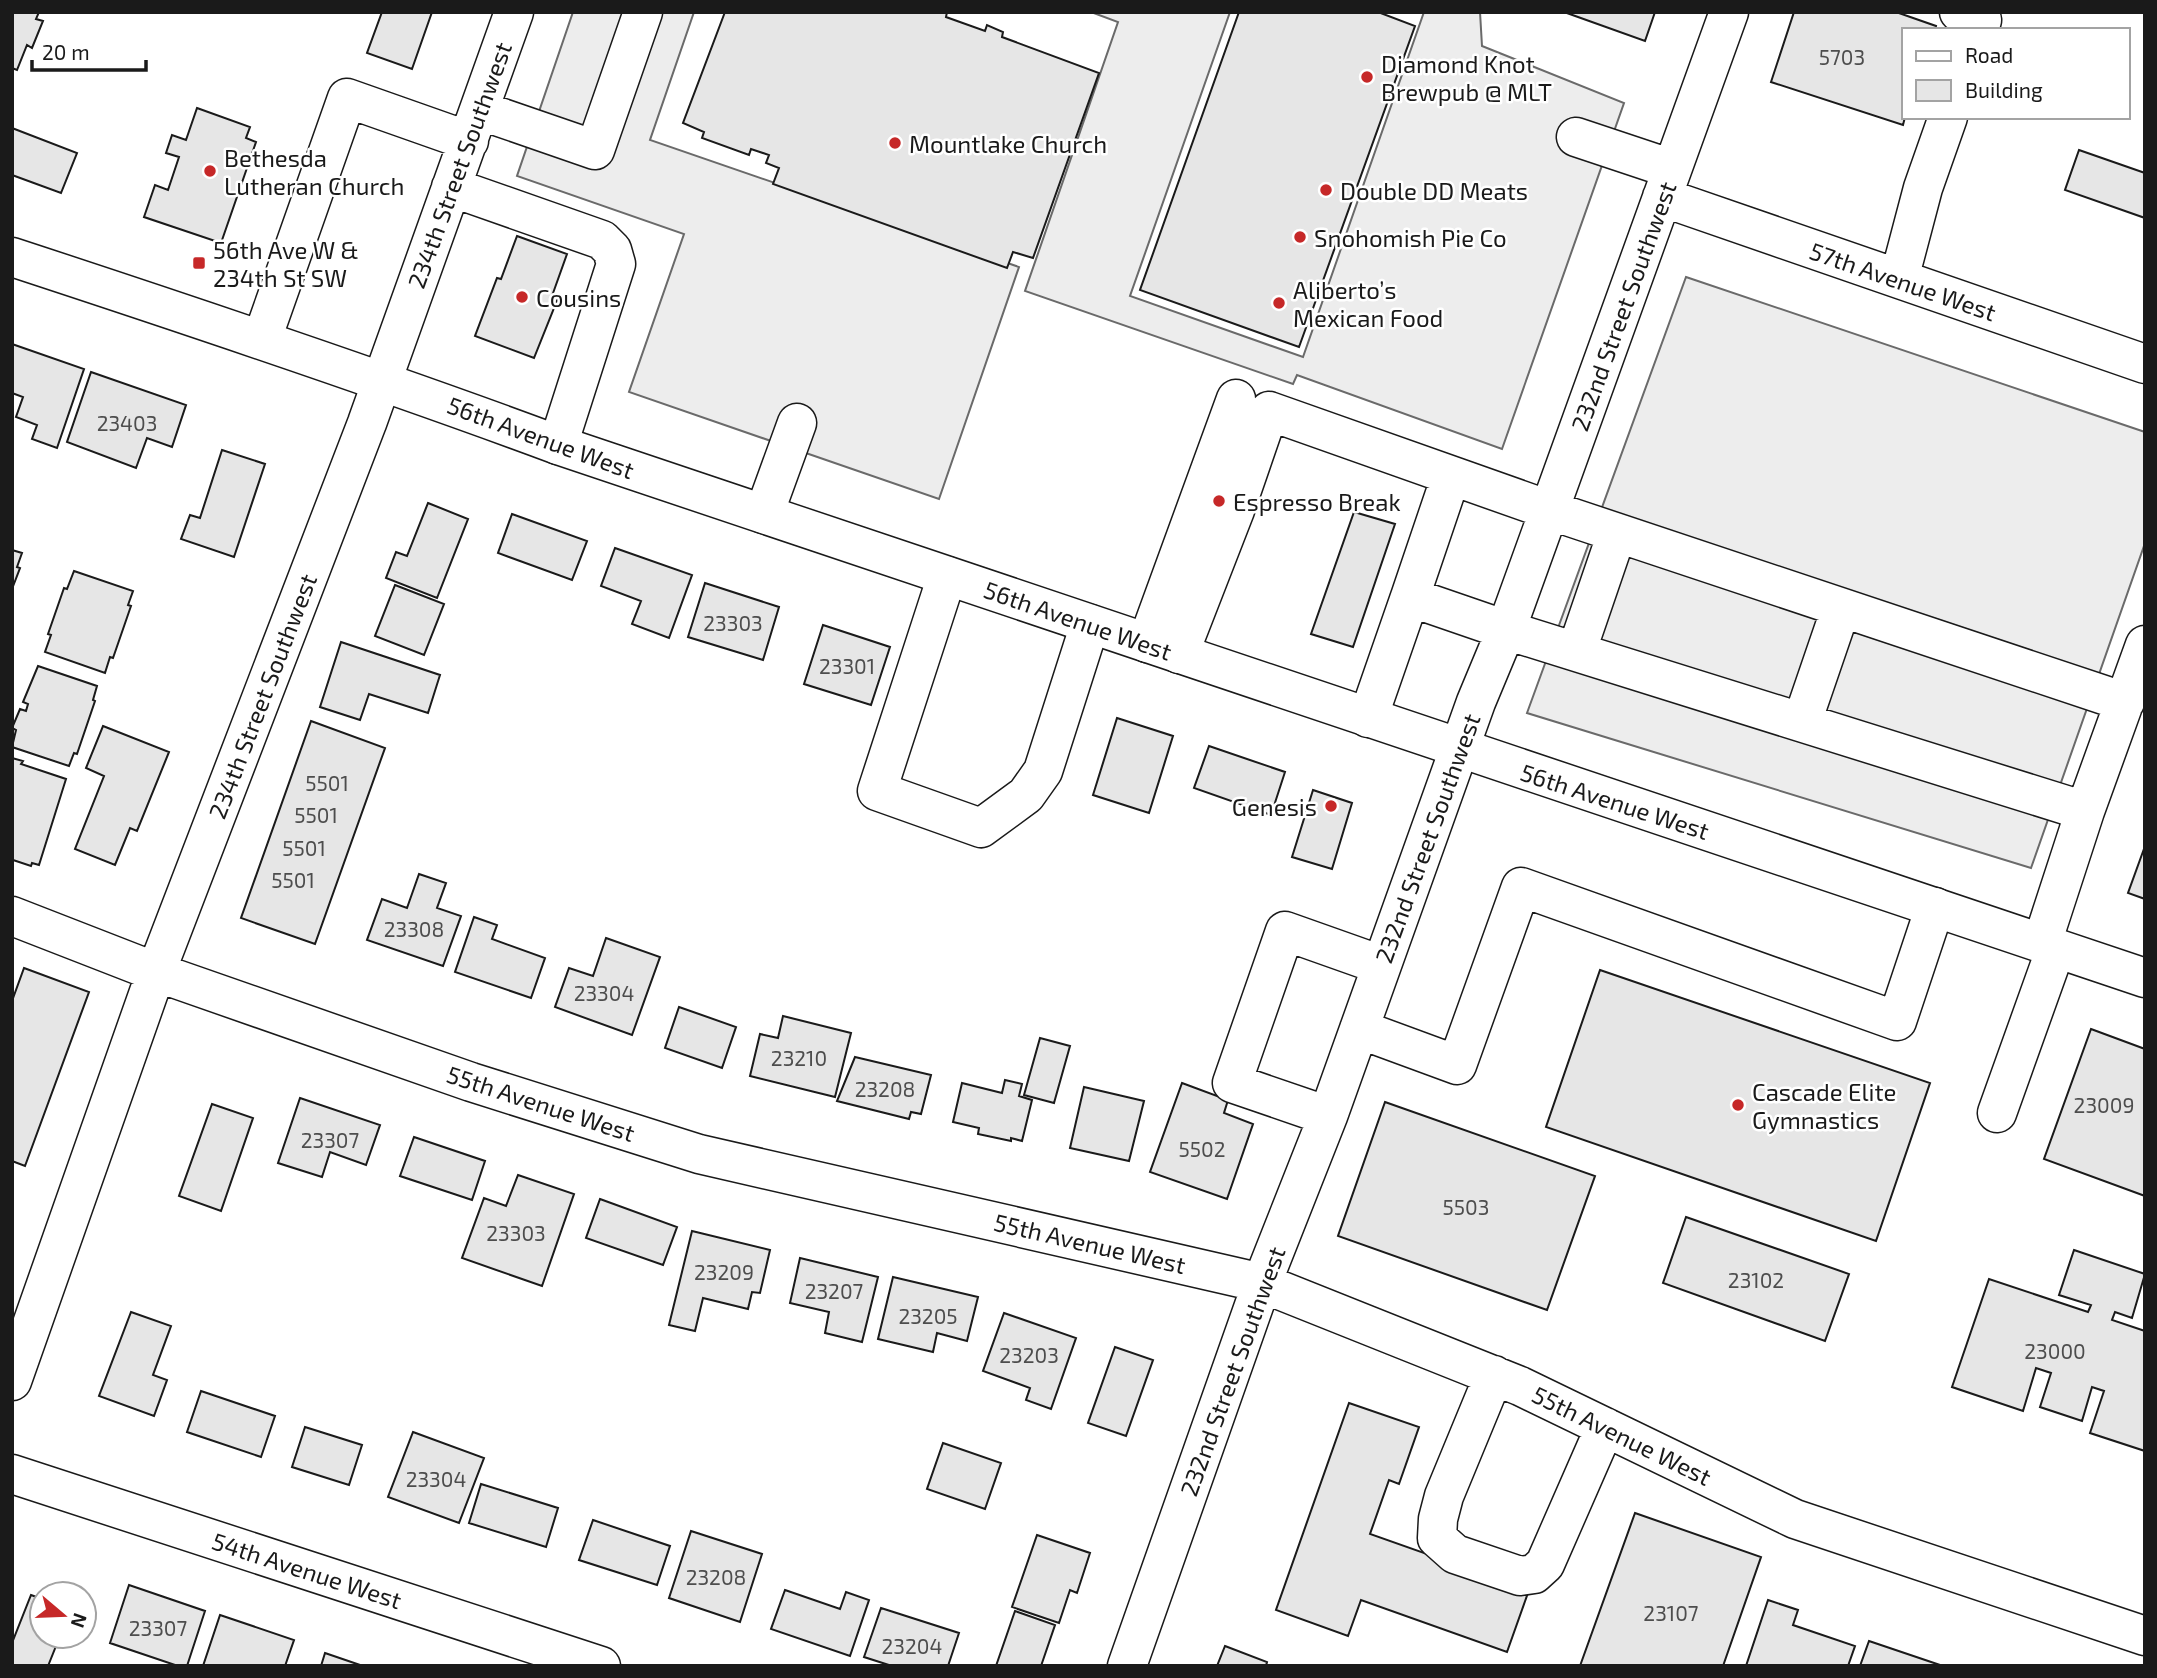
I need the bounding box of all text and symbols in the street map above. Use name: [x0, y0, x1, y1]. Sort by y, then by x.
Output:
scale bar: [32, 28, 145, 72]
legend: [1902, 28, 2129, 119]
street label: 234th Street Southwest: [401, 38, 517, 292]
text: 20 m: [42, 39, 90, 64]
text: Road: [1965, 42, 2013, 67]
house number: 5703: [1819, 44, 1865, 69]
place label: Diamond Knot Brewpub @ MLT: [1381, 49, 1552, 106]
marker: Diamond Knot Brewpub @ MLT: [1359, 69, 1375, 85]
text: Building: [1965, 77, 2043, 102]
place label: Mountlake Church: [909, 129, 1107, 158]
marker: Mountlake Church: [887, 135, 903, 151]
place label: Bethesda Lutheran Church: [224, 143, 404, 200]
marker: Bethesda Lutheran Church: [202, 163, 218, 179]
place label: Double DD Meats: [1340, 176, 1528, 205]
street label: 232nd Street Southwest: [1564, 177, 1682, 435]
marker: Double DD Meats: [1318, 182, 1334, 198]
place label: Snohomish Pie Co: [1314, 223, 1507, 252]
marker: Snohomish Pie Co: [1292, 229, 1308, 245]
place label: 56th Ave W & 234th St SW: [213, 235, 359, 292]
street label: 57th Avenue West: [1806, 236, 2000, 326]
marker: 56th Ave W & 234th St SW: [191, 255, 207, 271]
place label: Aliberto’s Mexican Food: [1293, 275, 1443, 332]
place label: Cousins: [536, 283, 621, 312]
marker: Cousins: [514, 289, 530, 305]
marker: Aliberto’s Mexican Food: [1271, 295, 1287, 311]
street label: 56th Avenue West: [444, 390, 638, 484]
house number: 23403: [97, 410, 157, 435]
place label: Espresso Break: [1233, 487, 1401, 516]
marker: Espresso Break: [1211, 493, 1227, 509]
street label: 234th Street Southwest: [202, 569, 322, 823]
street label: 56th Avenue West: [980, 574, 1176, 666]
house number: 23303: [703, 610, 763, 635]
house number: 23301: [819, 653, 875, 678]
street label: 232nd Street Southwest: [1368, 709, 1486, 967]
street label: 56th Avenue West: [1517, 757, 1713, 845]
house number: 5501: [305, 770, 349, 795]
place label: Genesis: [1232, 792, 1317, 821]
marker: Genesis: [1323, 798, 1339, 814]
house number: 5501: [294, 802, 338, 827]
house number: 5501: [282, 835, 326, 860]
house number: 5501: [271, 867, 315, 892]
house number: 23308: [384, 916, 444, 941]
house number: 23304: [574, 980, 634, 1005]
house number: 23210: [771, 1045, 827, 1070]
street label: 55th Avenue West: [444, 1059, 638, 1147]
house number: 23208: [855, 1076, 915, 1101]
place label: Cascade Elite Gymnastics: [1752, 1077, 1897, 1134]
house number: 23009: [2074, 1092, 2134, 1117]
marker: Cascade Elite Gymnastics: [1730, 1097, 1746, 1113]
house number: 23307: [301, 1127, 360, 1152]
house number: 5502: [1179, 1136, 1225, 1161]
house number: 5503: [1443, 1194, 1489, 1219]
street label: 55th Avenue West: [991, 1207, 1189, 1279]
house number: 23303: [486, 1220, 546, 1245]
street label: 232nd Street Southwest: [1173, 1242, 1291, 1500]
house number: 23209: [694, 1259, 754, 1284]
house number: 23102: [1728, 1267, 1784, 1292]
house number: 23207: [805, 1278, 864, 1303]
house number: 23205: [898, 1303, 958, 1328]
house number: 23000: [2024, 1338, 2086, 1363]
house number: 23203: [999, 1342, 1059, 1367]
street label: 55th Avenue West: [1528, 1379, 1716, 1491]
house number: 23304: [406, 1466, 466, 1491]
street label: 54th Avenue West: [209, 1526, 405, 1614]
house number: 23208: [686, 1564, 746, 1589]
north arrow: [28, 1580, 98, 1650]
house number: 23107: [1643, 1600, 1699, 1625]
text: N: [66, 1610, 93, 1631]
house number: 23307: [129, 1615, 188, 1640]
house number: 23204: [882, 1633, 942, 1658]

